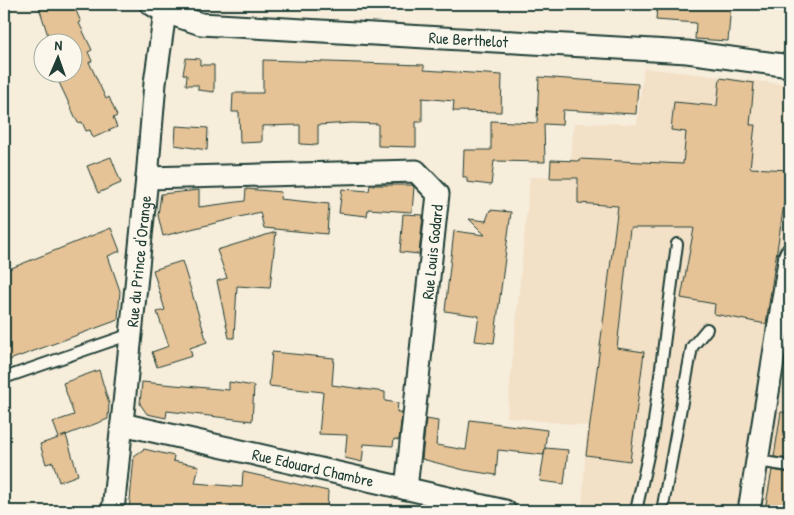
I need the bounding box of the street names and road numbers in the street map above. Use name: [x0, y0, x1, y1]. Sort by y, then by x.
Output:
street label: Rue Berthelot: [428, 26, 509, 53]
street label: Rue du Prince d'Orange: [121, 194, 156, 328]
street label: Rue Louis Godard: [416, 204, 448, 300]
street label: Rue Edouard Chambre: [250, 443, 377, 492]

